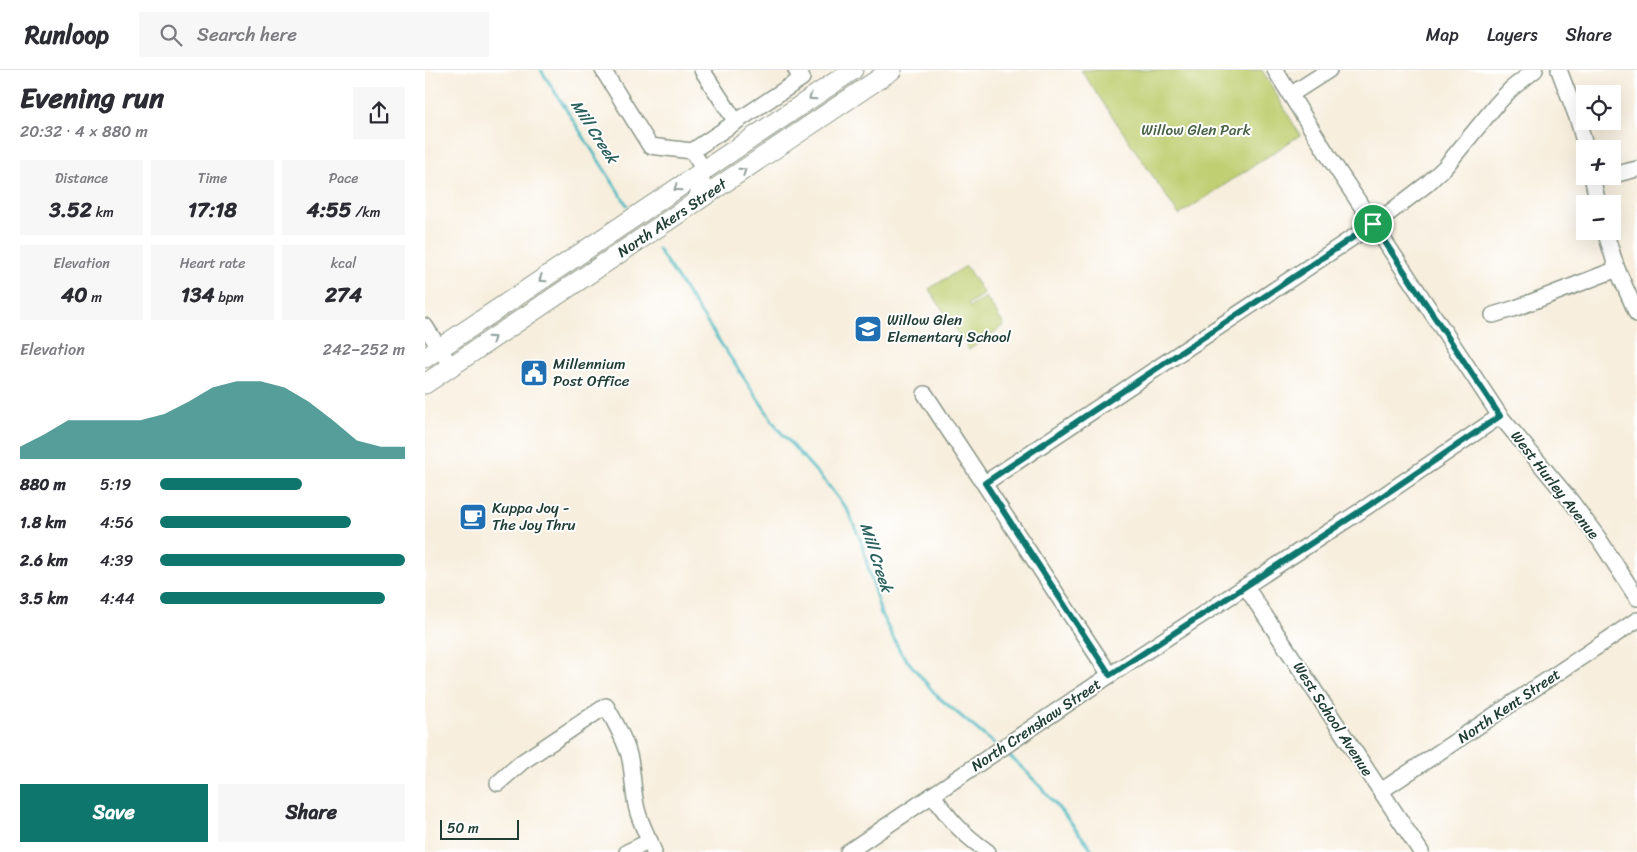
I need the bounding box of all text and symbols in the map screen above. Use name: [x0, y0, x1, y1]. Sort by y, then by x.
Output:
search box: [139, 12, 489, 57]
text: Runloop: [25, 14, 109, 56]
text: Search here: [197, 18, 297, 51]
text: Map: [1426, 19, 1459, 51]
text: Layers: [1487, 19, 1538, 51]
text: Share: [1566, 19, 1612, 51]
icon: search: [157, 21, 185, 49]
text: Evening run: [20, 73, 164, 122]
map controls: [1576, 85, 1621, 240]
button: locate: [1576, 85, 1621, 130]
button: share: [353, 87, 405, 139]
one-way arrow: [808, 91, 818, 100]
water label: Mill Creek: [563, 93, 628, 171]
text: 20:32 · 4 × 880 m: [20, 117, 148, 146]
park label: Willow Glen Park: [1141, 117, 1252, 143]
button: +: [1576, 140, 1621, 185]
text: Distance: [55, 166, 108, 191]
text: Time: [198, 166, 227, 191]
text: Pace: [329, 166, 358, 191]
one-way arrow: [738, 168, 747, 177]
street label: North Akers Street: [612, 171, 733, 265]
one-way arrow: [673, 182, 683, 191]
text: 3.52: [49, 191, 92, 229]
text: 17:18: [188, 191, 237, 229]
text: 4:55: [307, 191, 352, 229]
button: −: [1576, 195, 1621, 240]
text: km: [92, 200, 114, 225]
text: /km: [352, 200, 380, 225]
pin: [1352, 203, 1394, 245]
icon: arrive: [1359, 210, 1387, 238]
text: Elevation: [53, 251, 110, 276]
text: Heart rate: [180, 251, 245, 276]
text: kcal: [331, 251, 356, 276]
one-way arrow: [539, 273, 548, 282]
text: 40: [61, 276, 88, 314]
text: 134: [181, 276, 215, 314]
text: 274: [325, 276, 362, 314]
text: m: [88, 285, 102, 310]
text: bpm: [215, 285, 244, 310]
place label: Willow Glen Elementary School: [887, 307, 1012, 350]
school or university icon: Willow Glen Elementary School: [853, 314, 883, 344]
text: Elevation: [20, 335, 85, 364]
text: 242–252 m: [323, 335, 405, 364]
one-way arrow: [486, 336, 496, 345]
place label: Millennium Post Office: [553, 351, 630, 394]
public building icon: Millennium Post Office: [519, 358, 549, 388]
street label: West Hurley Avenue: [1504, 425, 1606, 545]
text: 880 m: [20, 470, 66, 499]
text: 5:19: [100, 470, 131, 499]
place label: Kuppa Joy - The Joy Thru: [492, 495, 576, 538]
cafe icon: Kuppa Joy - The Joy Thru: [458, 502, 488, 532]
text: 1.8 km: [20, 508, 66, 537]
text: 4:56: [100, 508, 134, 537]
water label: Mill Creek: [852, 519, 902, 598]
text: 2.6 km: [20, 546, 68, 575]
text: 4:39: [100, 546, 133, 575]
text: 3.5 km: [20, 584, 68, 613]
text: 4:44: [100, 584, 135, 613]
street label: West School Avenue: [1286, 656, 1380, 782]
street label: North Kent Street: [1452, 661, 1566, 750]
street label: North Crenshaw Street: [965, 671, 1107, 778]
button: Save: [20, 784, 208, 842]
button: Share: [218, 784, 405, 842]
text: 50 m: [447, 816, 479, 841]
scale bar: [440, 817, 519, 840]

